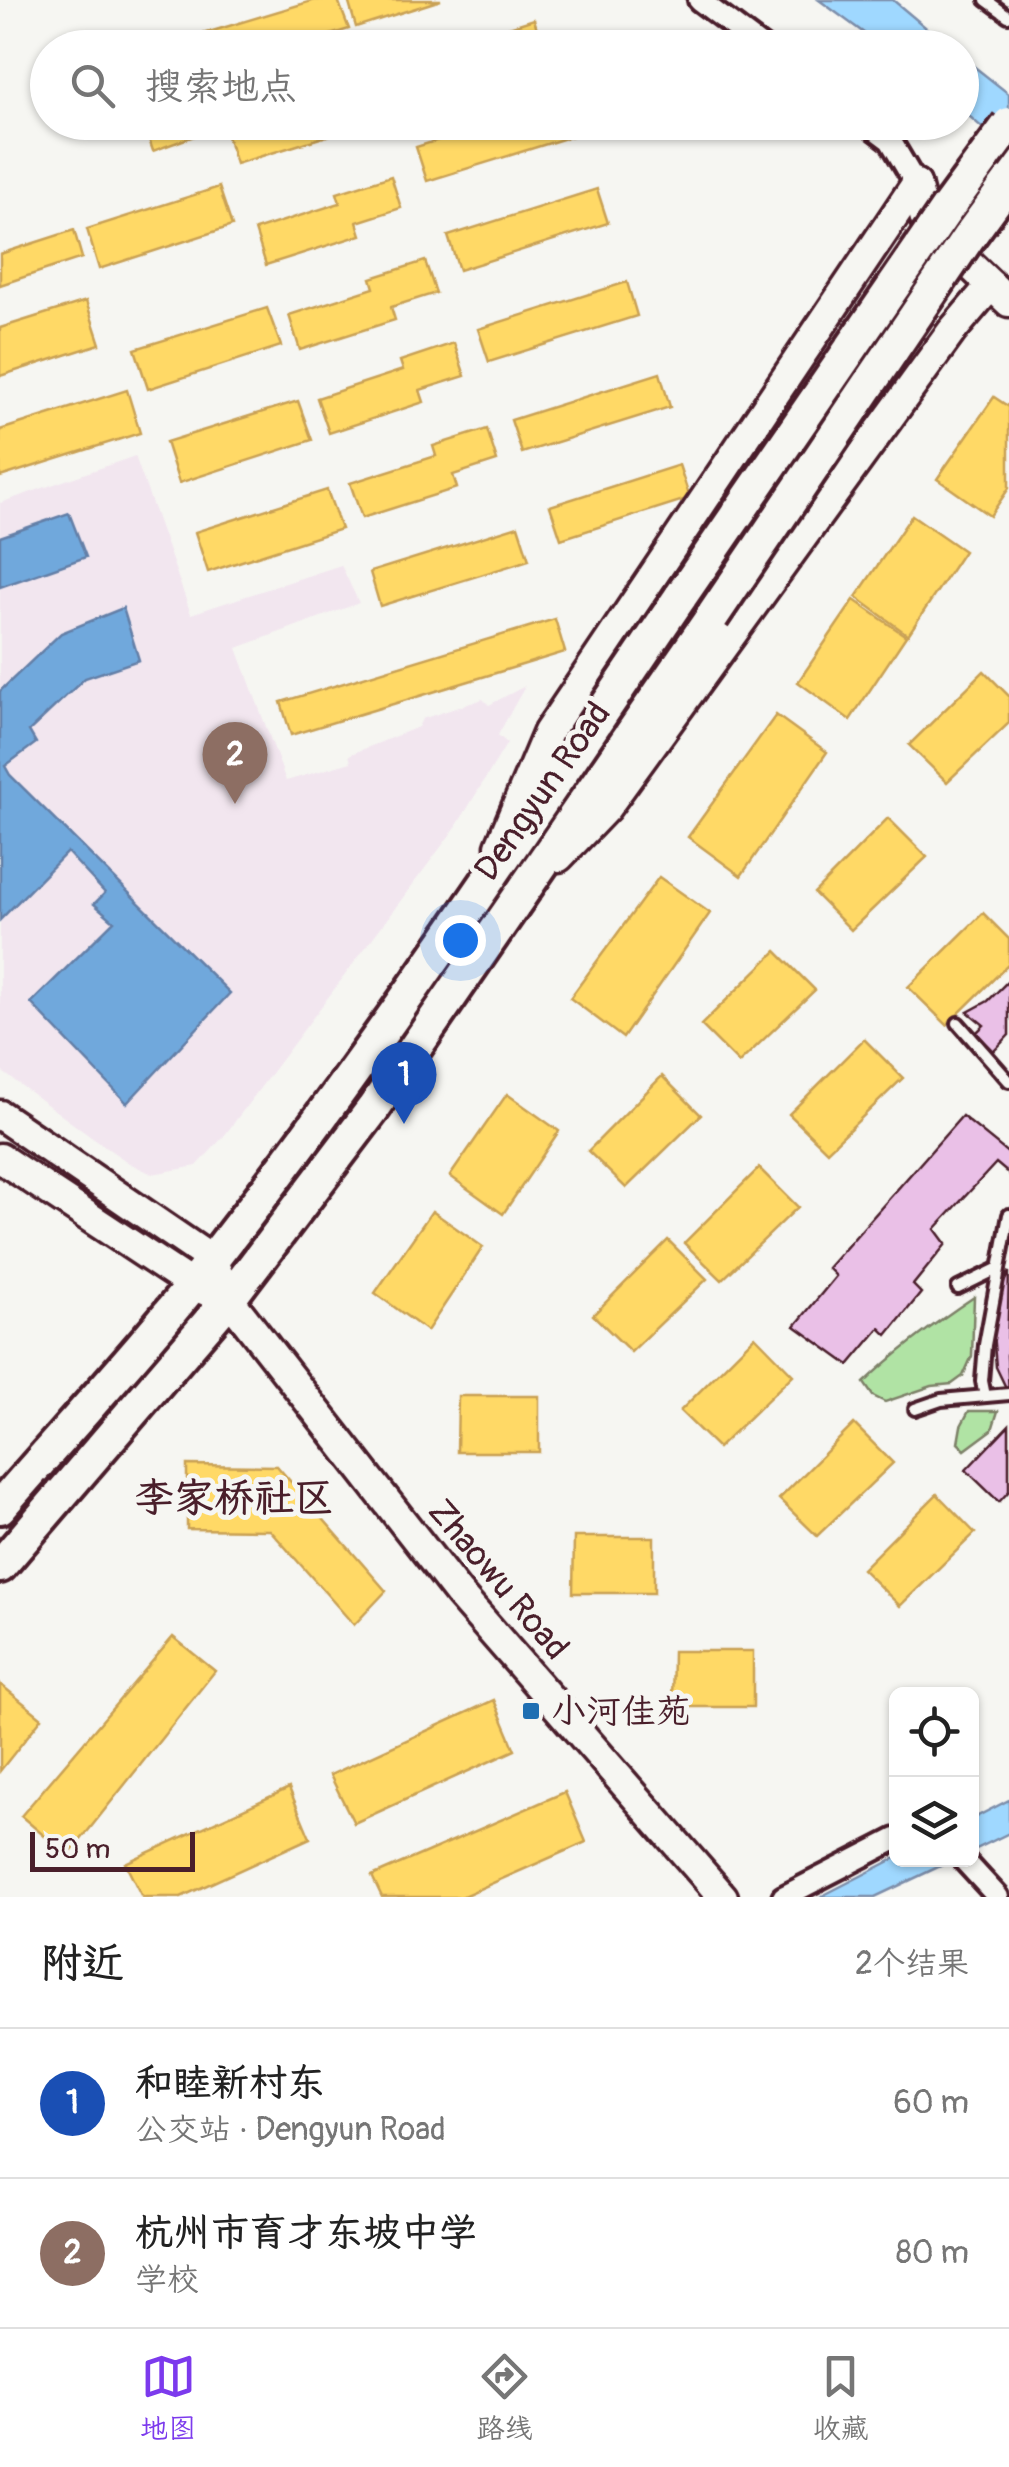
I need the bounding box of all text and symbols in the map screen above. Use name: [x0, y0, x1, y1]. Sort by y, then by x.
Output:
search box: [30, 30, 979, 140]
icon: search: [65, 58, 120, 113]
text: 搜索地点: [145, 63, 297, 111]
street label: Dengyun Road: [465, 694, 621, 890]
pin: 2: [202, 722, 268, 804]
your location: [435, 915, 486, 966]
pin: 1: [372, 1042, 436, 1124]
district label: 李家桥社区: [134, 1474, 334, 1523]
street label: Zhaowu Road: [418, 1490, 578, 1669]
map controls: [889, 1687, 979, 1867]
button: locate: [889, 1687, 979, 1777]
place label: 小河佳苑: [551, 1690, 691, 1734]
marker: 小河佳苑: [520, 1700, 542, 1722]
button: layers: [889, 1777, 979, 1867]
scale bar: [30, 1827, 195, 1872]
text: 50 m: [45, 1832, 110, 1867]
text: 附近: [40, 1938, 124, 1990]
text: 2个结果: [855, 1944, 969, 1984]
text: 和睦新村东: [135, 2059, 325, 2107]
text: 1: [66, 2083, 79, 2123]
text: 60 m: [893, 2083, 969, 2123]
text: 公交站 · Dengyun Road: [135, 2110, 446, 2150]
text: 杭州市育才东坡中学: [135, 2209, 477, 2257]
text: 2: [64, 2233, 81, 2273]
text: 80 m: [896, 2233, 969, 2273]
text: 学校: [135, 2260, 199, 2300]
tab: 地图: [140, 2349, 196, 2447]
tab: 路线: [476, 2349, 533, 2447]
tab: 收藏: [813, 2349, 869, 2447]

